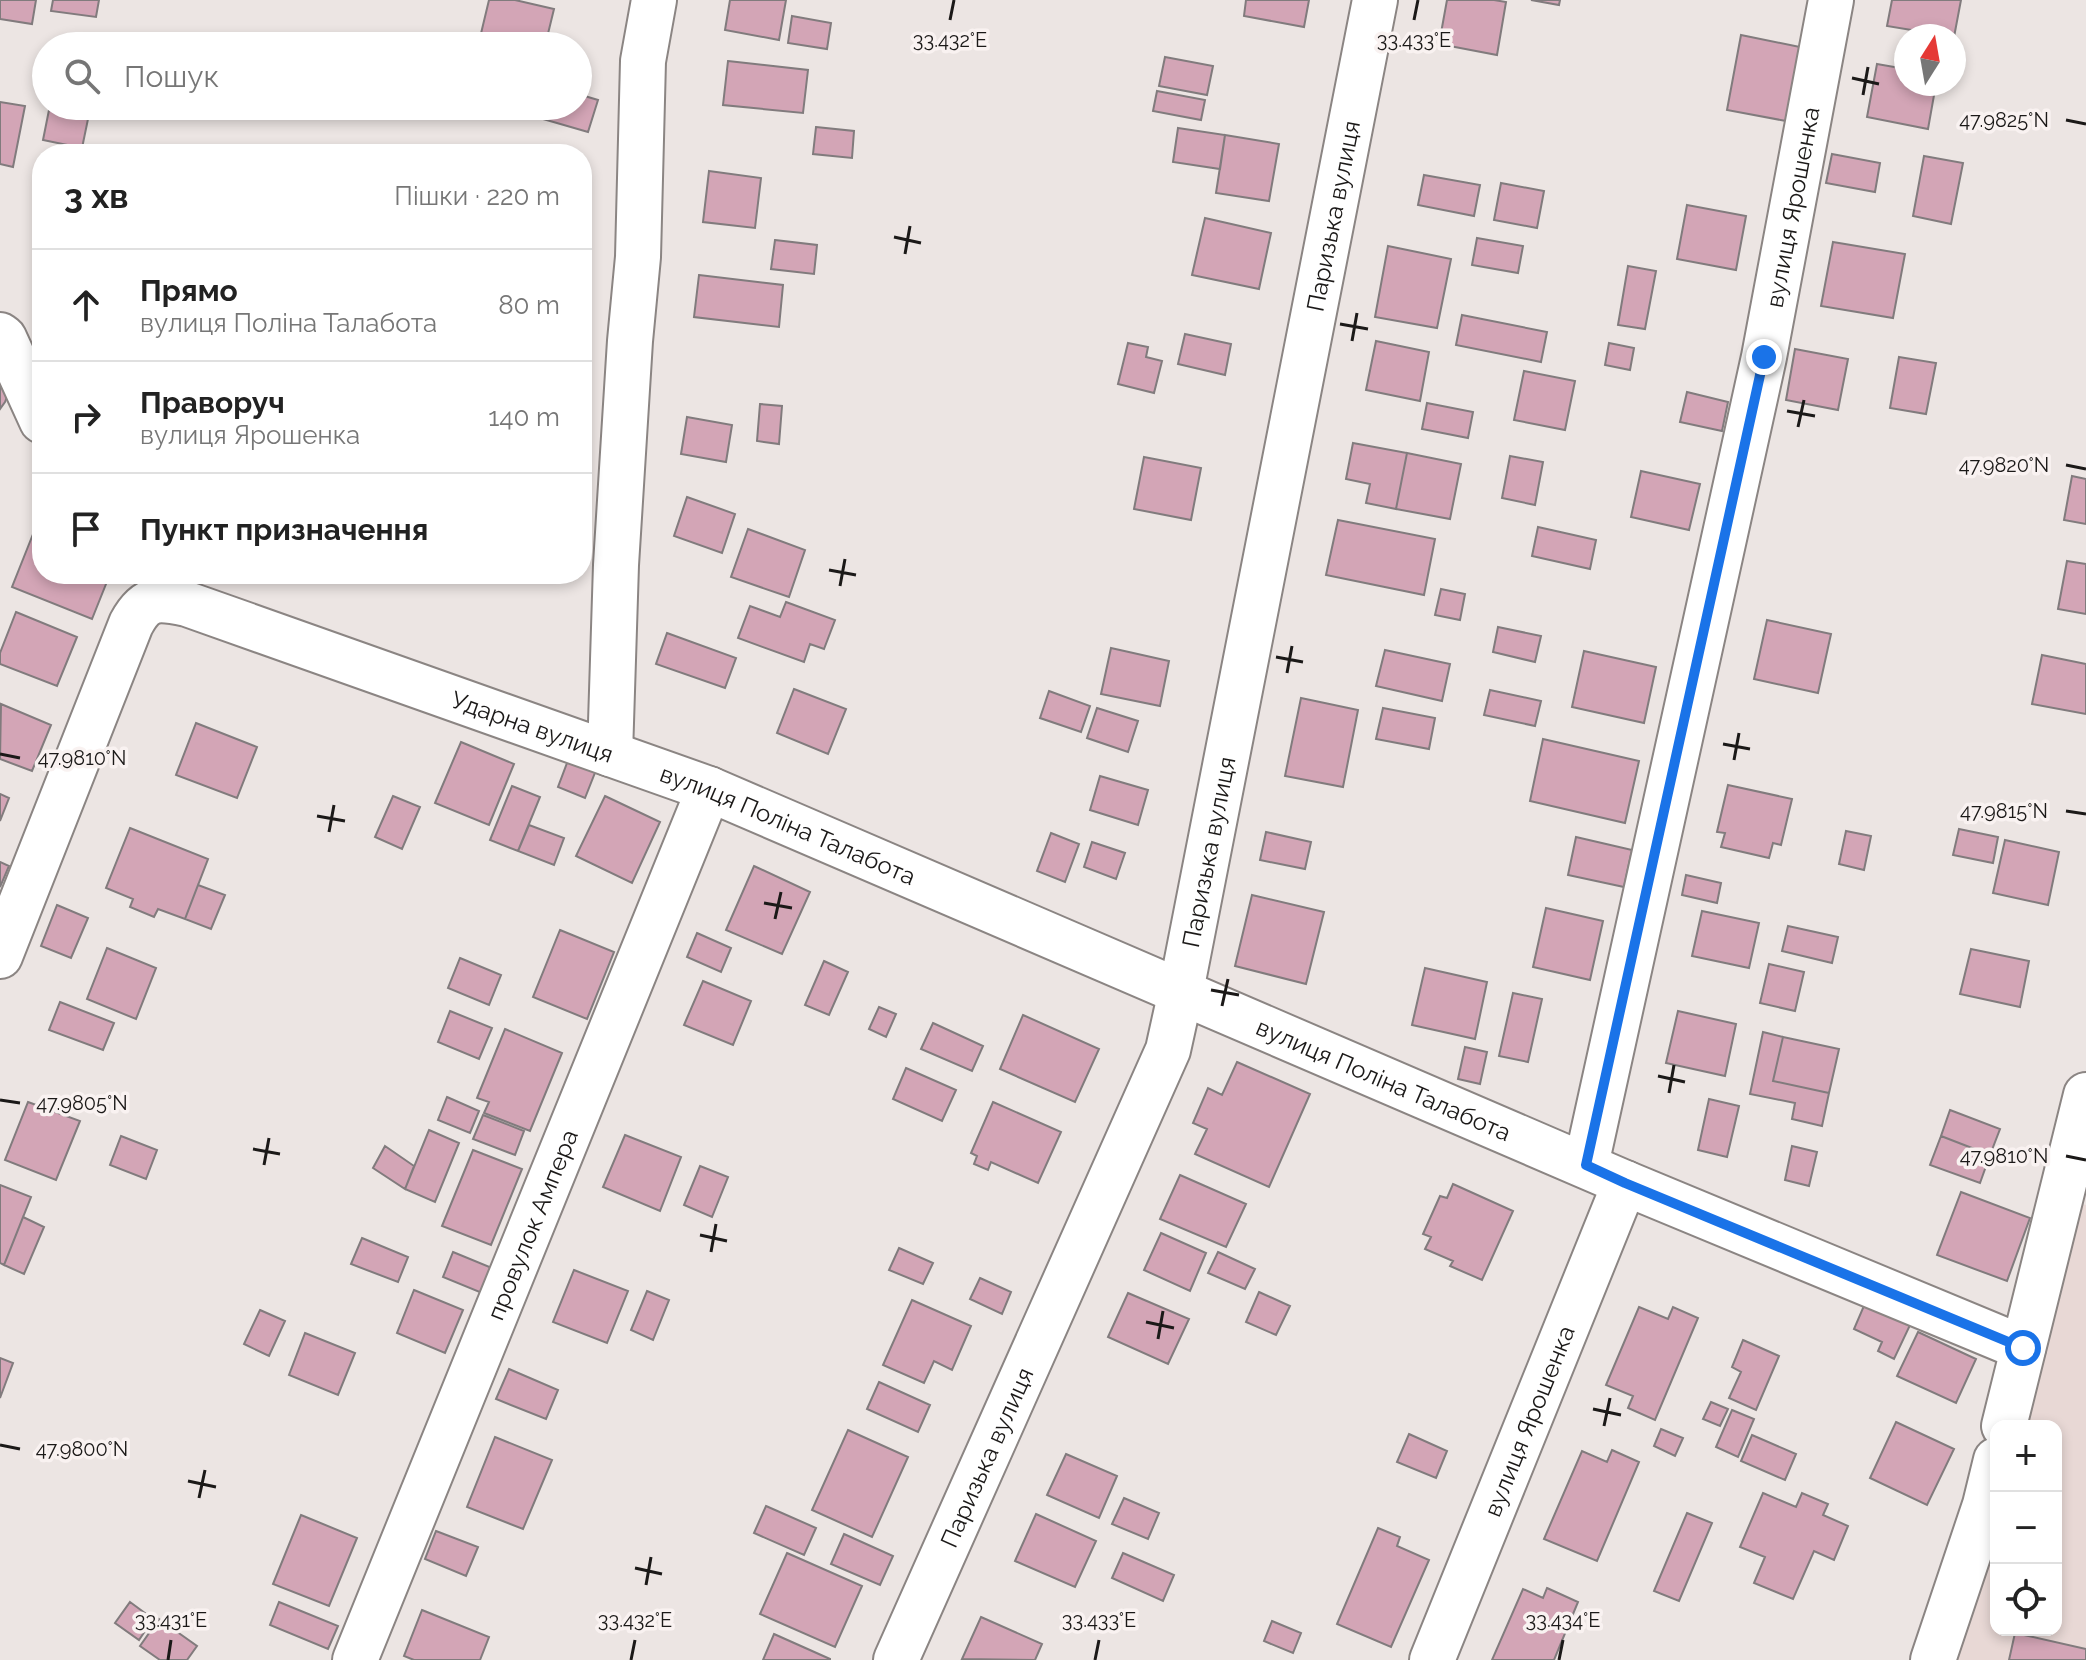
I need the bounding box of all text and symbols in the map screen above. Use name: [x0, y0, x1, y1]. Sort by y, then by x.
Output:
north arrow: [1894, 24, 1966, 96]
text: 33.432°E: [913, 28, 987, 52]
text: 33.433°E: [1377, 28, 1451, 52]
search box: [32, 32, 592, 120]
icon: search: [60, 54, 104, 98]
text: Пошук: [124, 59, 219, 94]
street label: вулиця Ярошенка: [1759, 104, 1825, 310]
text: 47.9825°N: [1959, 108, 2049, 132]
street label: Паризька вулиця: [1300, 118, 1366, 314]
text: 3 хв: [64, 176, 128, 216]
text: Пішки · 220 m: [394, 181, 560, 211]
text: Прямо: [140, 273, 238, 308]
icon: ahead: [64, 283, 108, 327]
text: 80 m: [498, 290, 560, 320]
text: вулиця Поліна Талабота: [140, 308, 437, 338]
route end: [1746, 339, 1782, 375]
text: Праворуч: [140, 385, 285, 420]
icon: right: [64, 395, 108, 439]
text: 140 m: [488, 402, 560, 432]
text: вулиця Ярошенка: [140, 420, 360, 450]
text: 47.9820°N: [1959, 453, 2049, 477]
icon: arrive: [64, 507, 108, 551]
text: Пункт призначення: [140, 512, 428, 547]
street label: Ударна вулиця: [447, 684, 617, 768]
text: 47.9810°N: [38, 746, 126, 770]
street label: Паризька вулиця: [1175, 754, 1241, 950]
street label: вулиця Поліна Талабота: [656, 758, 920, 891]
text: 47.9815°N: [1960, 799, 2048, 823]
street label: вулиця Поліна Талабота: [1252, 1012, 1516, 1147]
text: 47.9805°N: [36, 1091, 128, 1115]
street label: провулок Ампера: [480, 1125, 584, 1324]
text: 47.9810°N: [1960, 1144, 2048, 1168]
street label: вулиця Ярошенка: [1477, 1321, 1580, 1521]
route start: [2005, 1330, 2041, 1366]
street label: Паризька вулиця: [934, 1363, 1039, 1552]
map controls: [1990, 1420, 2062, 1636]
button: +: [1990, 1420, 2062, 1492]
text: 47.9800°N: [36, 1437, 128, 1461]
button: −: [1990, 1492, 2062, 1564]
button: locate: [1990, 1564, 2062, 1636]
text: 33.431°E: [135, 1608, 207, 1632]
text: 33.432°E: [598, 1608, 672, 1632]
text: 33.433°E: [1062, 1608, 1136, 1632]
text: 33.434°E: [1526, 1608, 1600, 1632]

